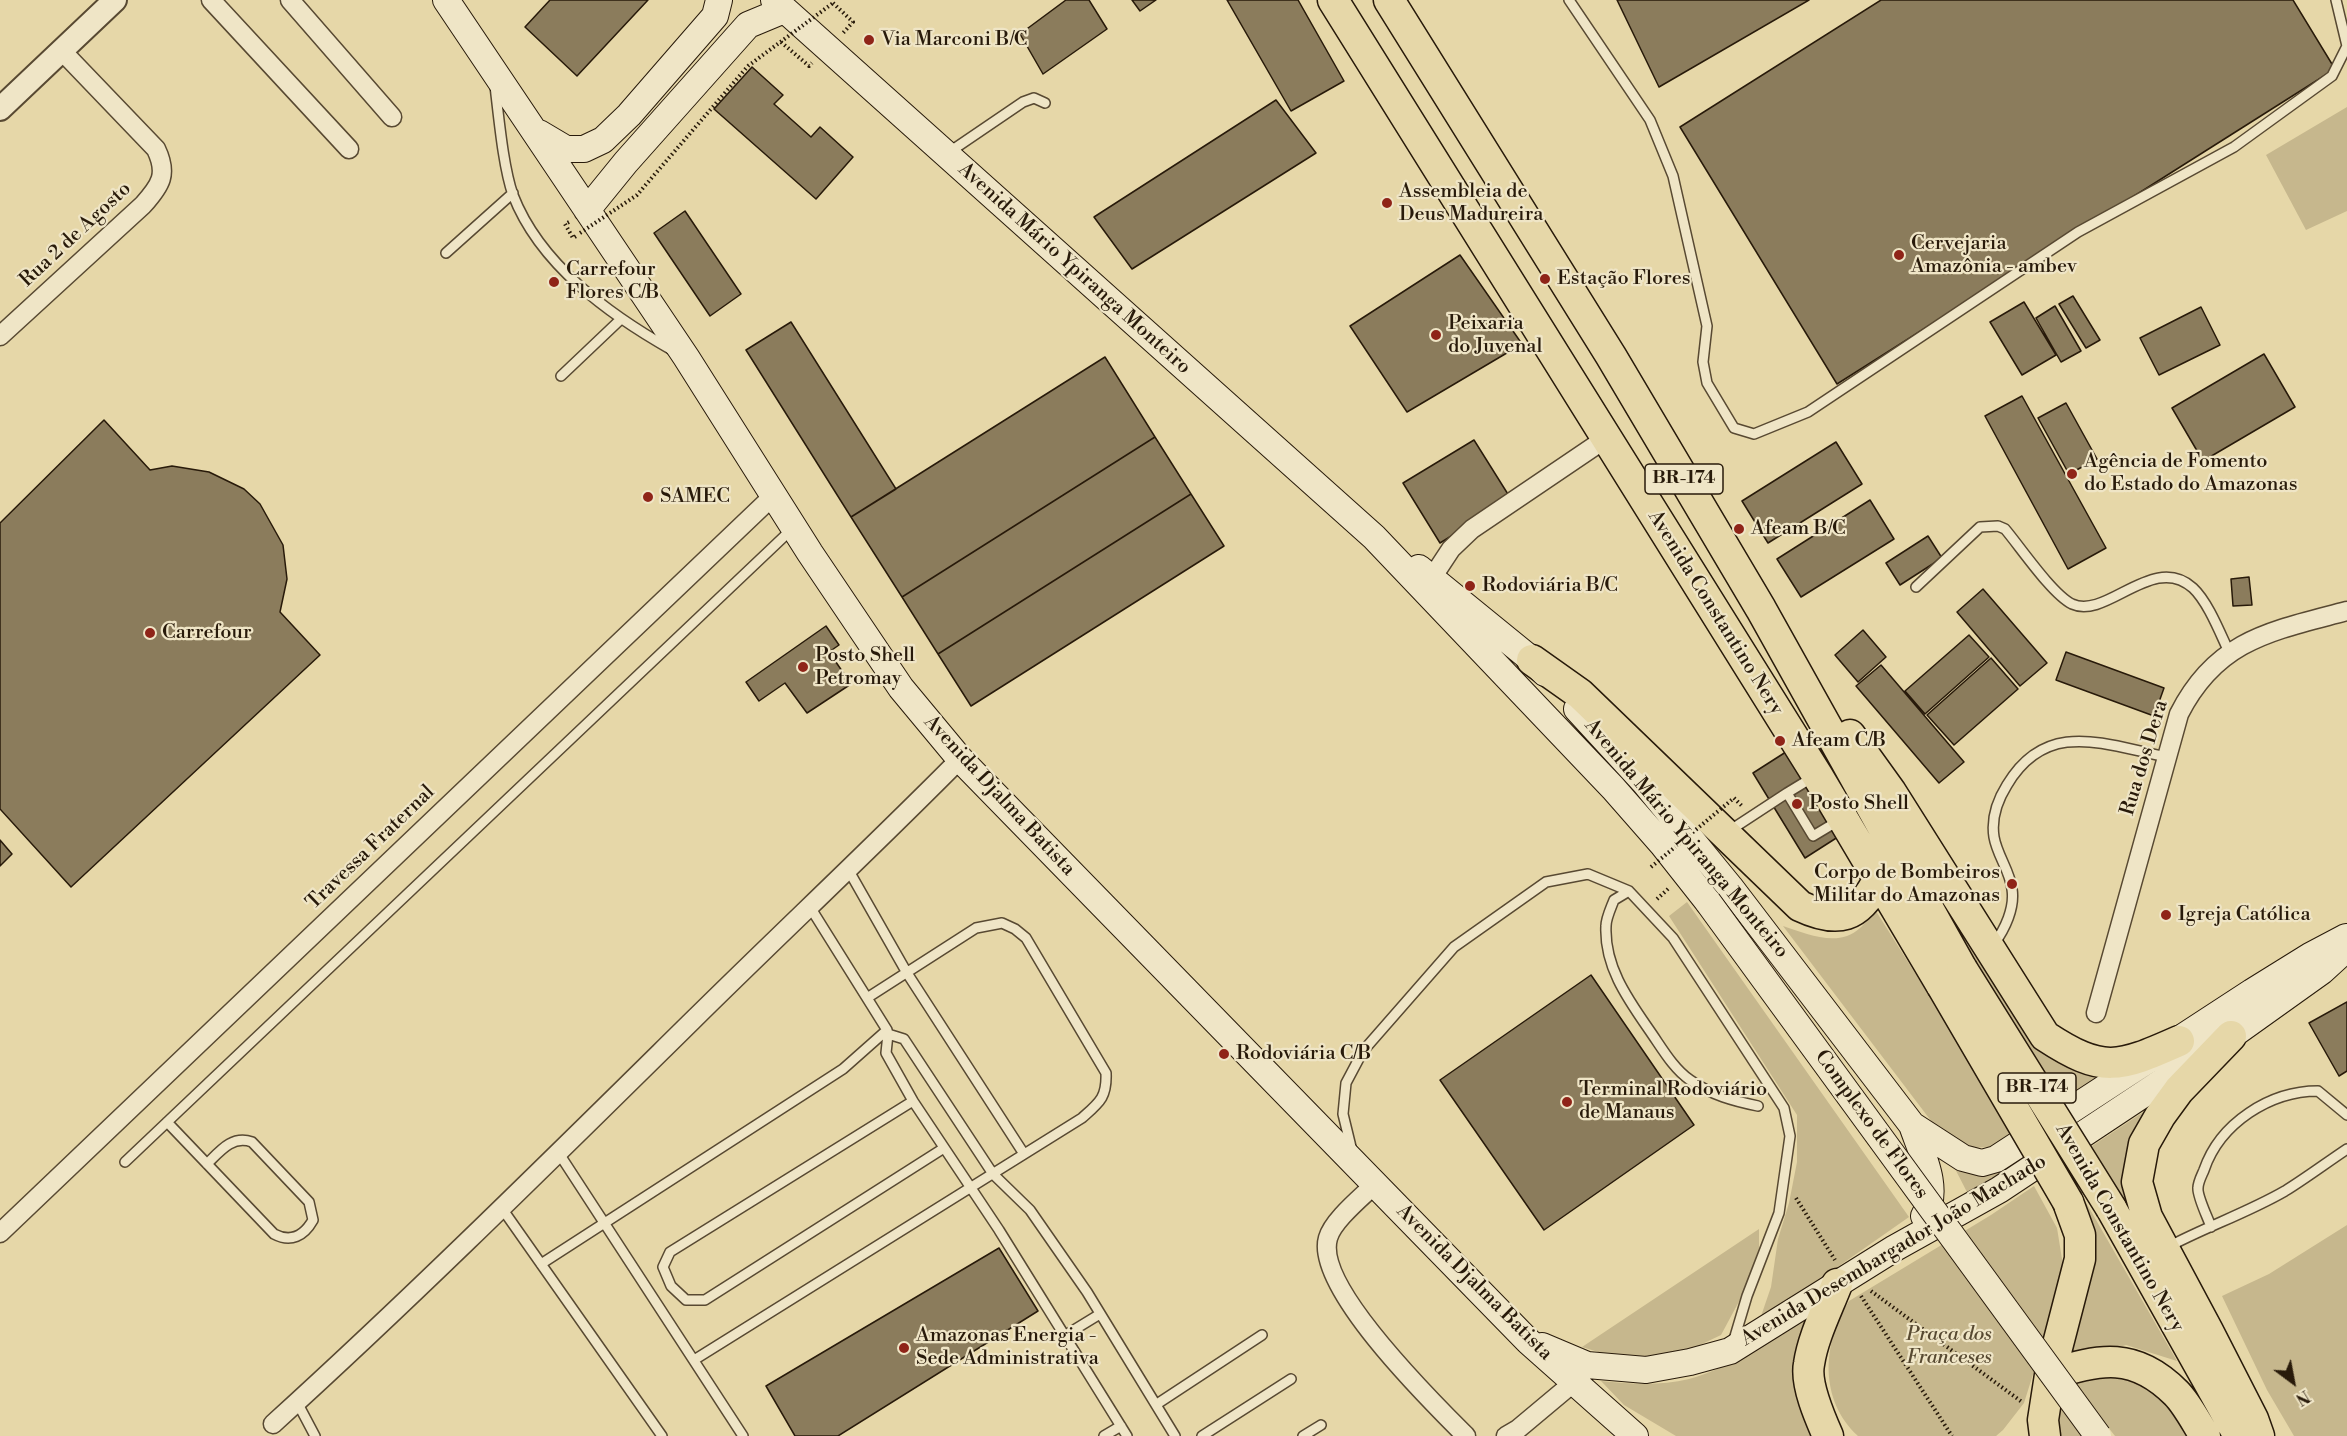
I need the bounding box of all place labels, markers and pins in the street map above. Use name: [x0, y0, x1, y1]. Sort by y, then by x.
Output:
place label: Via Marconi B/C: [881, 28, 1028, 52]
marker: Via Marconi B/C: [862, 33, 876, 47]
place label: Assembleia de Deus Madureira: [1399, 180, 1543, 227]
marker: Assembleia de Deus Madureira: [1380, 196, 1394, 210]
place label: Cervejaria Amazônia - ambev: [1911, 232, 2077, 279]
marker: Cervejaria Amazônia - ambev: [1892, 248, 1906, 262]
place label: Carrefour Flores C/B: [566, 258, 659, 305]
place label: Estação Flores: [1557, 267, 1690, 291]
marker: Estação Flores: [1538, 272, 1552, 286]
marker: Carrefour Flores C/B: [547, 275, 561, 289]
place label: Peixaria do Juvenal: [1448, 312, 1542, 359]
marker: Peixaria do Juvenal: [1429, 328, 1443, 342]
place label: Agência de Fomento do Estado do Amazonas: [2084, 450, 2297, 497]
marker: Agência de Fomento do Estado do Amazonas: [2065, 467, 2079, 481]
place label: SAMEC: [660, 485, 730, 509]
marker: SAMEC: [641, 490, 655, 504]
place label: Afeam B/C: [1751, 517, 1846, 541]
marker: Afeam B/C: [1732, 522, 1746, 536]
place label: Rodoviária B/C: [1482, 574, 1618, 598]
marker: Rodoviária B/C: [1463, 579, 1477, 593]
place label: Carrefour: [162, 621, 252, 645]
marker: Carrefour: [143, 626, 157, 640]
place label: Posto Shell Petromay: [815, 644, 915, 691]
marker: Posto Shell Petromay: [796, 660, 810, 674]
place label: Afeam C/B: [1792, 729, 1886, 753]
marker: Afeam C/B: [1773, 734, 1787, 748]
place label: Posto Shell: [1809, 792, 1909, 816]
marker: Posto Shell: [1790, 797, 1804, 811]
place label: Corpo de Bombeiros Militar do Amazonas: [1813, 861, 2000, 908]
marker: Corpo de Bombeiros Militar do Amazonas: [2005, 877, 2019, 891]
place label: Igreja Católica: [2178, 903, 2311, 927]
marker: Igreja Católica: [2159, 908, 2173, 922]
place label: Rodoviária C/B: [1236, 1042, 1371, 1066]
marker: Rodoviária C/B: [1217, 1047, 1231, 1061]
place label: Terminal Rodoviário de Manaus: [1579, 1078, 1767, 1125]
marker: Terminal Rodoviário de Manaus: [1560, 1095, 1574, 1109]
place label: Amazonas Energia - Sede Administrativa: [916, 1324, 1099, 1371]
marker: Amazonas Energia - Sede Administrativa: [897, 1341, 911, 1355]

